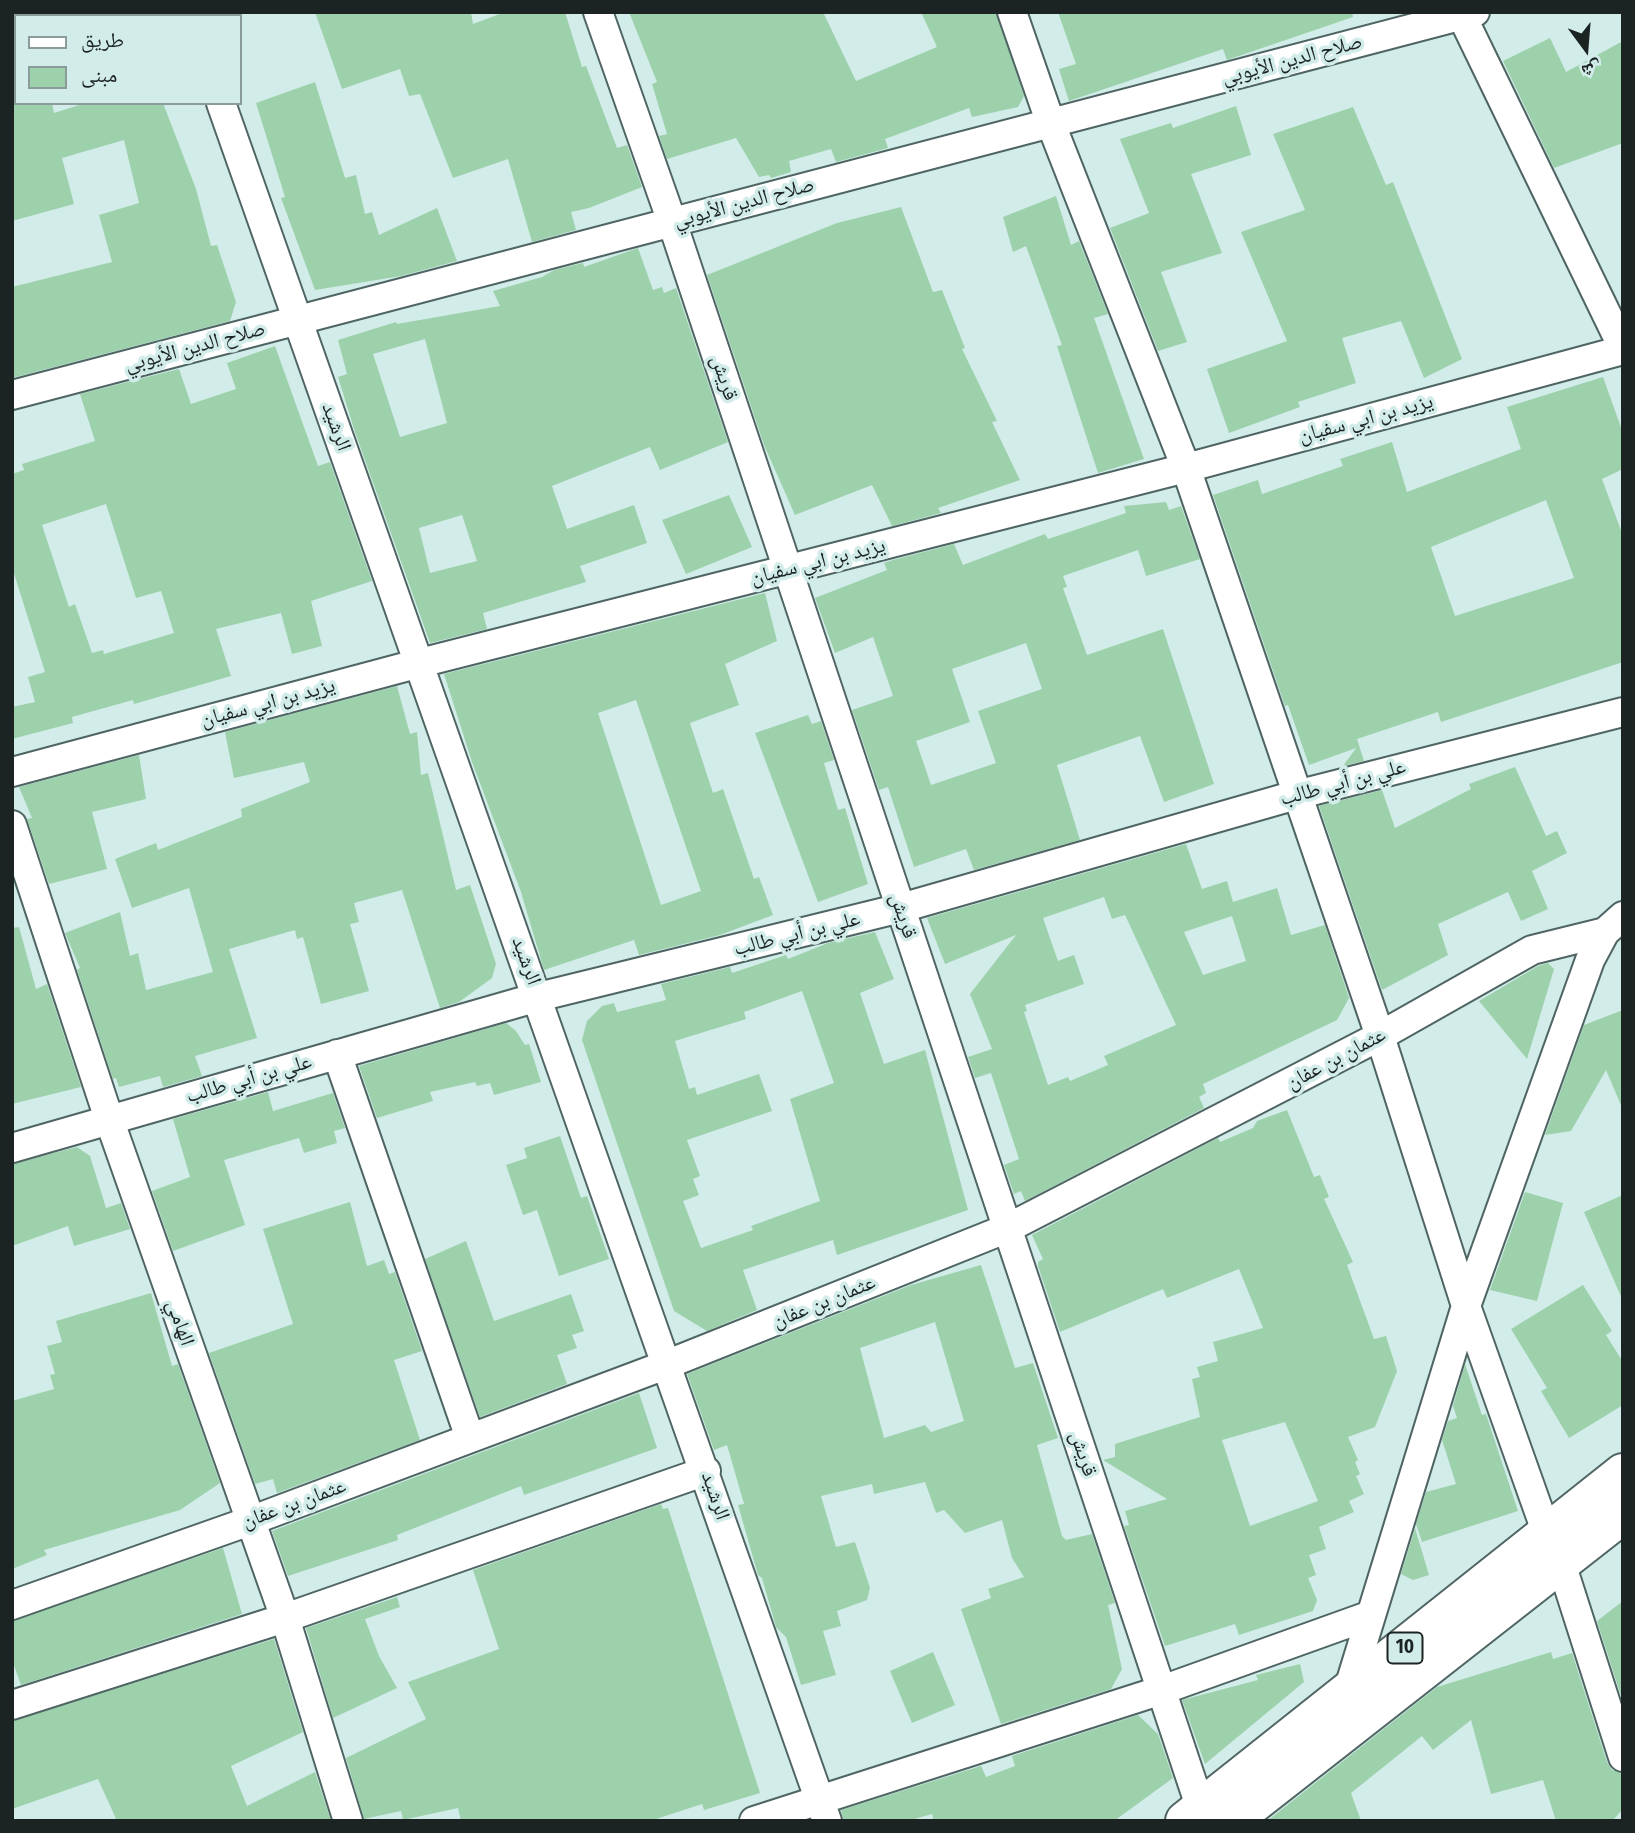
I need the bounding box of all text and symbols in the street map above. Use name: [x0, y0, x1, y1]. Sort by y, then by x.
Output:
legend: [14, 14, 242, 105]
north arrow: [1551, 14, 1621, 84]
text: طريق: [81, 27, 124, 53]
street label: صلاح الدين الأيوبي: [1219, 29, 1365, 91]
text: ش: [1579, 56, 1605, 83]
text: مبنى: [81, 62, 117, 88]
street label: صلاح الدين الأيوبي: [671, 172, 817, 234]
street label: صلاح الدين الأيوبي: [122, 316, 268, 378]
street label: قريش: [705, 352, 743, 404]
street label: يزيد بن ابي سفيان: [1296, 389, 1436, 449]
street label: الرشيد: [316, 400, 356, 454]
street label: يزيد بن ابي سفيان: [748, 533, 888, 591]
street label: يزيد بن ابي سفيان: [198, 673, 338, 733]
street label: علي بن أبي طالب: [1277, 754, 1409, 812]
street label: قريش: [884, 890, 922, 942]
street label: علي بن أبي طالب: [731, 906, 863, 962]
street label: الرشيد: [506, 934, 546, 988]
street label: عثمان بن عفان: [1282, 1022, 1390, 1096]
street label: علي بن أبي طالب: [184, 1049, 314, 1109]
street label: عثمان بن عفان: [769, 1270, 879, 1334]
street label: الهامي: [160, 1297, 200, 1349]
street label: قريش: [1064, 1428, 1102, 1480]
street label: الرشيد: [695, 1469, 735, 1523]
street label: عثمان بن عفان: [239, 1474, 349, 1534]
road number: 10: [1388, 1632, 1422, 1664]

